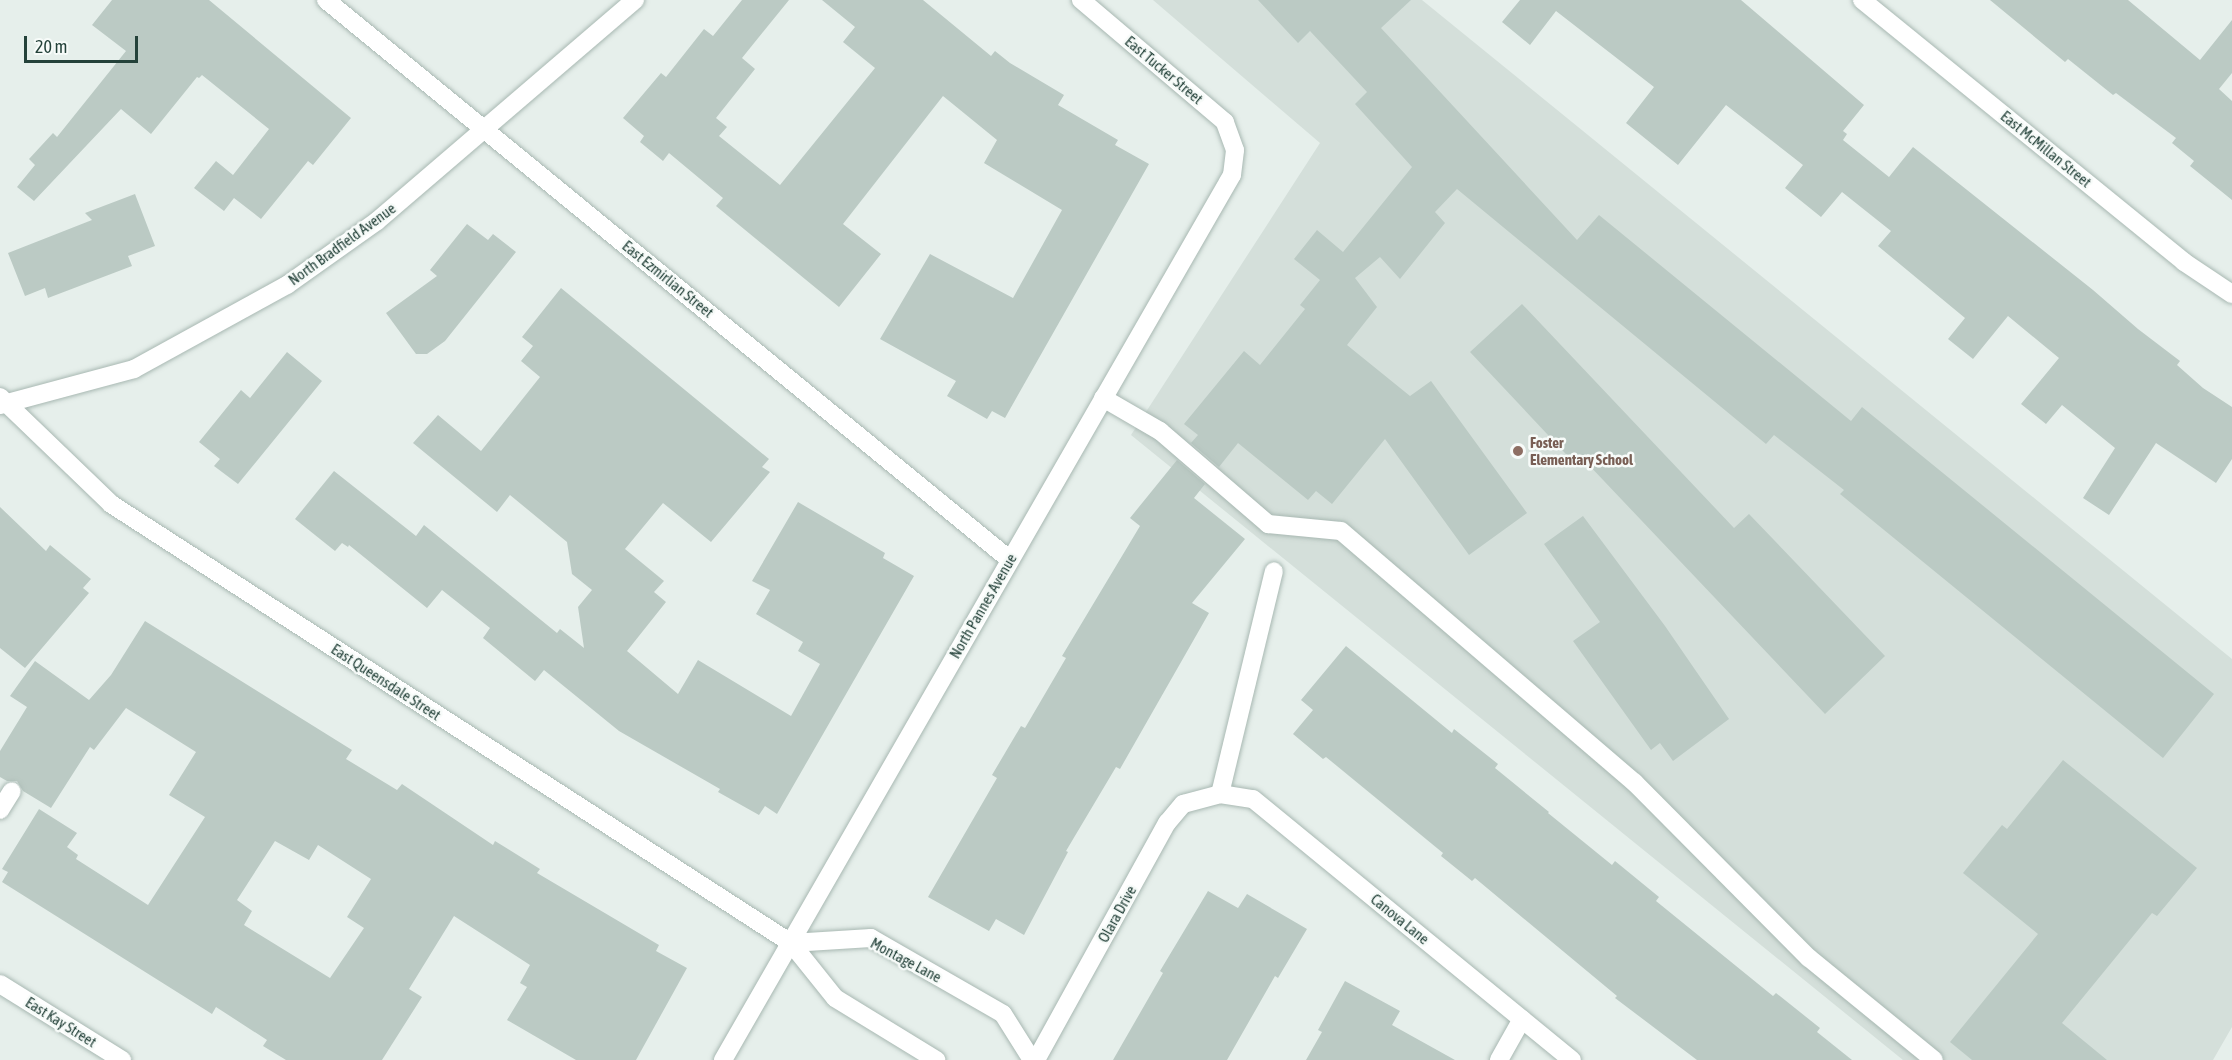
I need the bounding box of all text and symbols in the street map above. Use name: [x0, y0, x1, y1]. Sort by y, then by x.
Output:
scale bar: [27, 24, 141, 62]
street label: East Tucker Street: [1121, 32, 1207, 108]
text: 20 m: [35, 36, 67, 57]
street label: East McMillan Street: [1997, 107, 2095, 191]
street label: North Bradfield Avenue: [285, 199, 399, 289]
street label: East Ezmirlian Street: [619, 237, 717, 321]
place label: Foster Elementary School: [1530, 433, 1633, 468]
marker: Foster Elementary School: [1511, 444, 1525, 458]
street label: North Pannes Avenue: [946, 550, 1020, 662]
street label: East Queensdale Street: [328, 640, 444, 724]
street label: Olara Drive: [1094, 883, 1140, 945]
street label: Canova Lane: [1367, 890, 1433, 948]
street label: Montage Lane: [868, 934, 944, 986]
street label: East Kay Street: [22, 993, 100, 1051]

